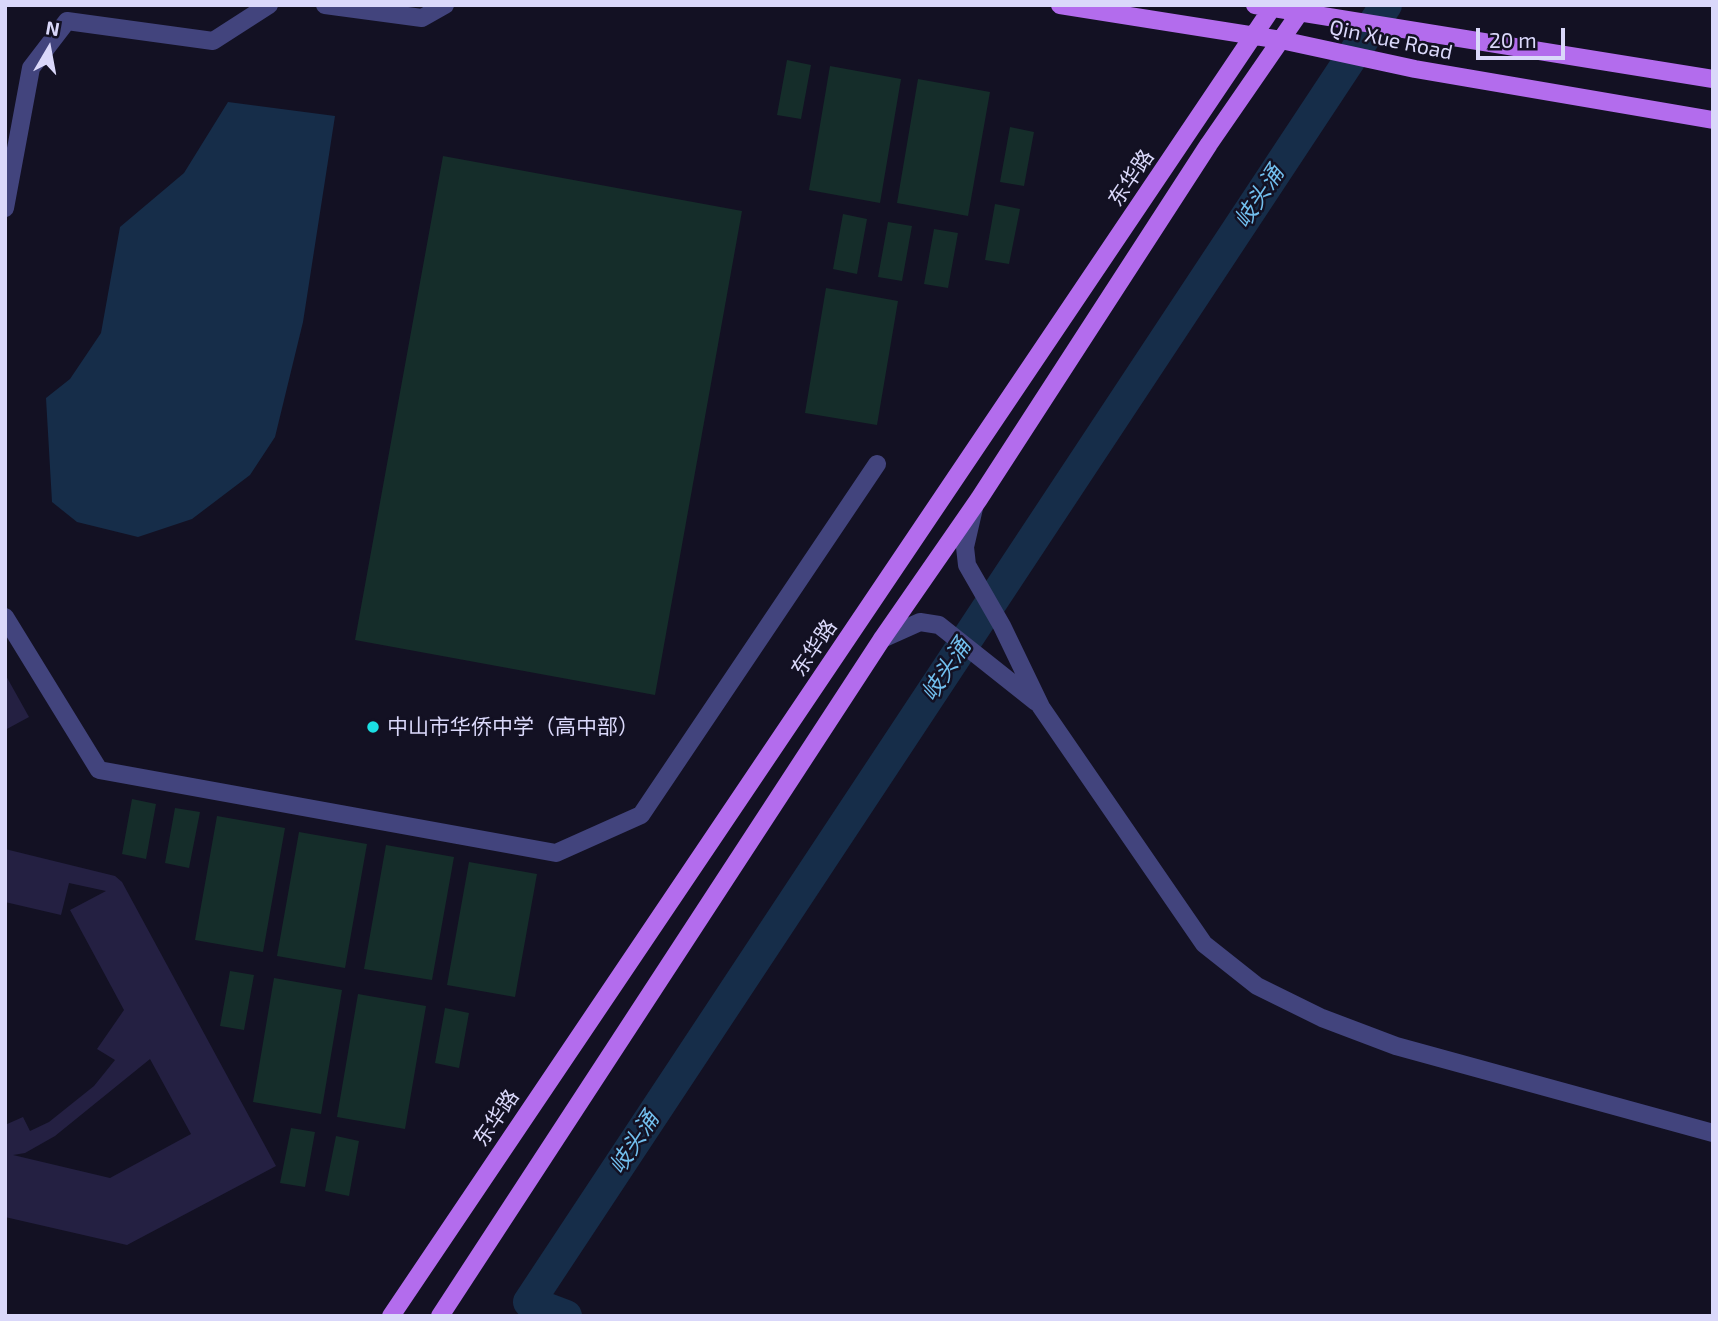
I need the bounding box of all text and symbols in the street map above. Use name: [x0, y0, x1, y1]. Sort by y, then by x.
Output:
north arrow: [14, 14, 84, 84]
scale bar: [1480, 14, 1569, 58]
text: N: [44, 15, 61, 40]
street label: Qin Xue Road: [1327, 15, 1455, 65]
text: 20 m: [1489, 27, 1537, 52]
street label: 东华路: [1103, 145, 1159, 211]
water label: 岐头涌: [1229, 161, 1289, 233]
street label: 东华路: [786, 615, 842, 681]
water label: 岐头涌: [916, 634, 976, 706]
place label: 中山市华侨中学（高中部）: [387, 714, 639, 740]
marker: 中山市华侨中学（高中部）: [365, 719, 381, 735]
street label: 东华路: [468, 1085, 524, 1151]
water label: 岐头涌: [604, 1107, 664, 1179]

